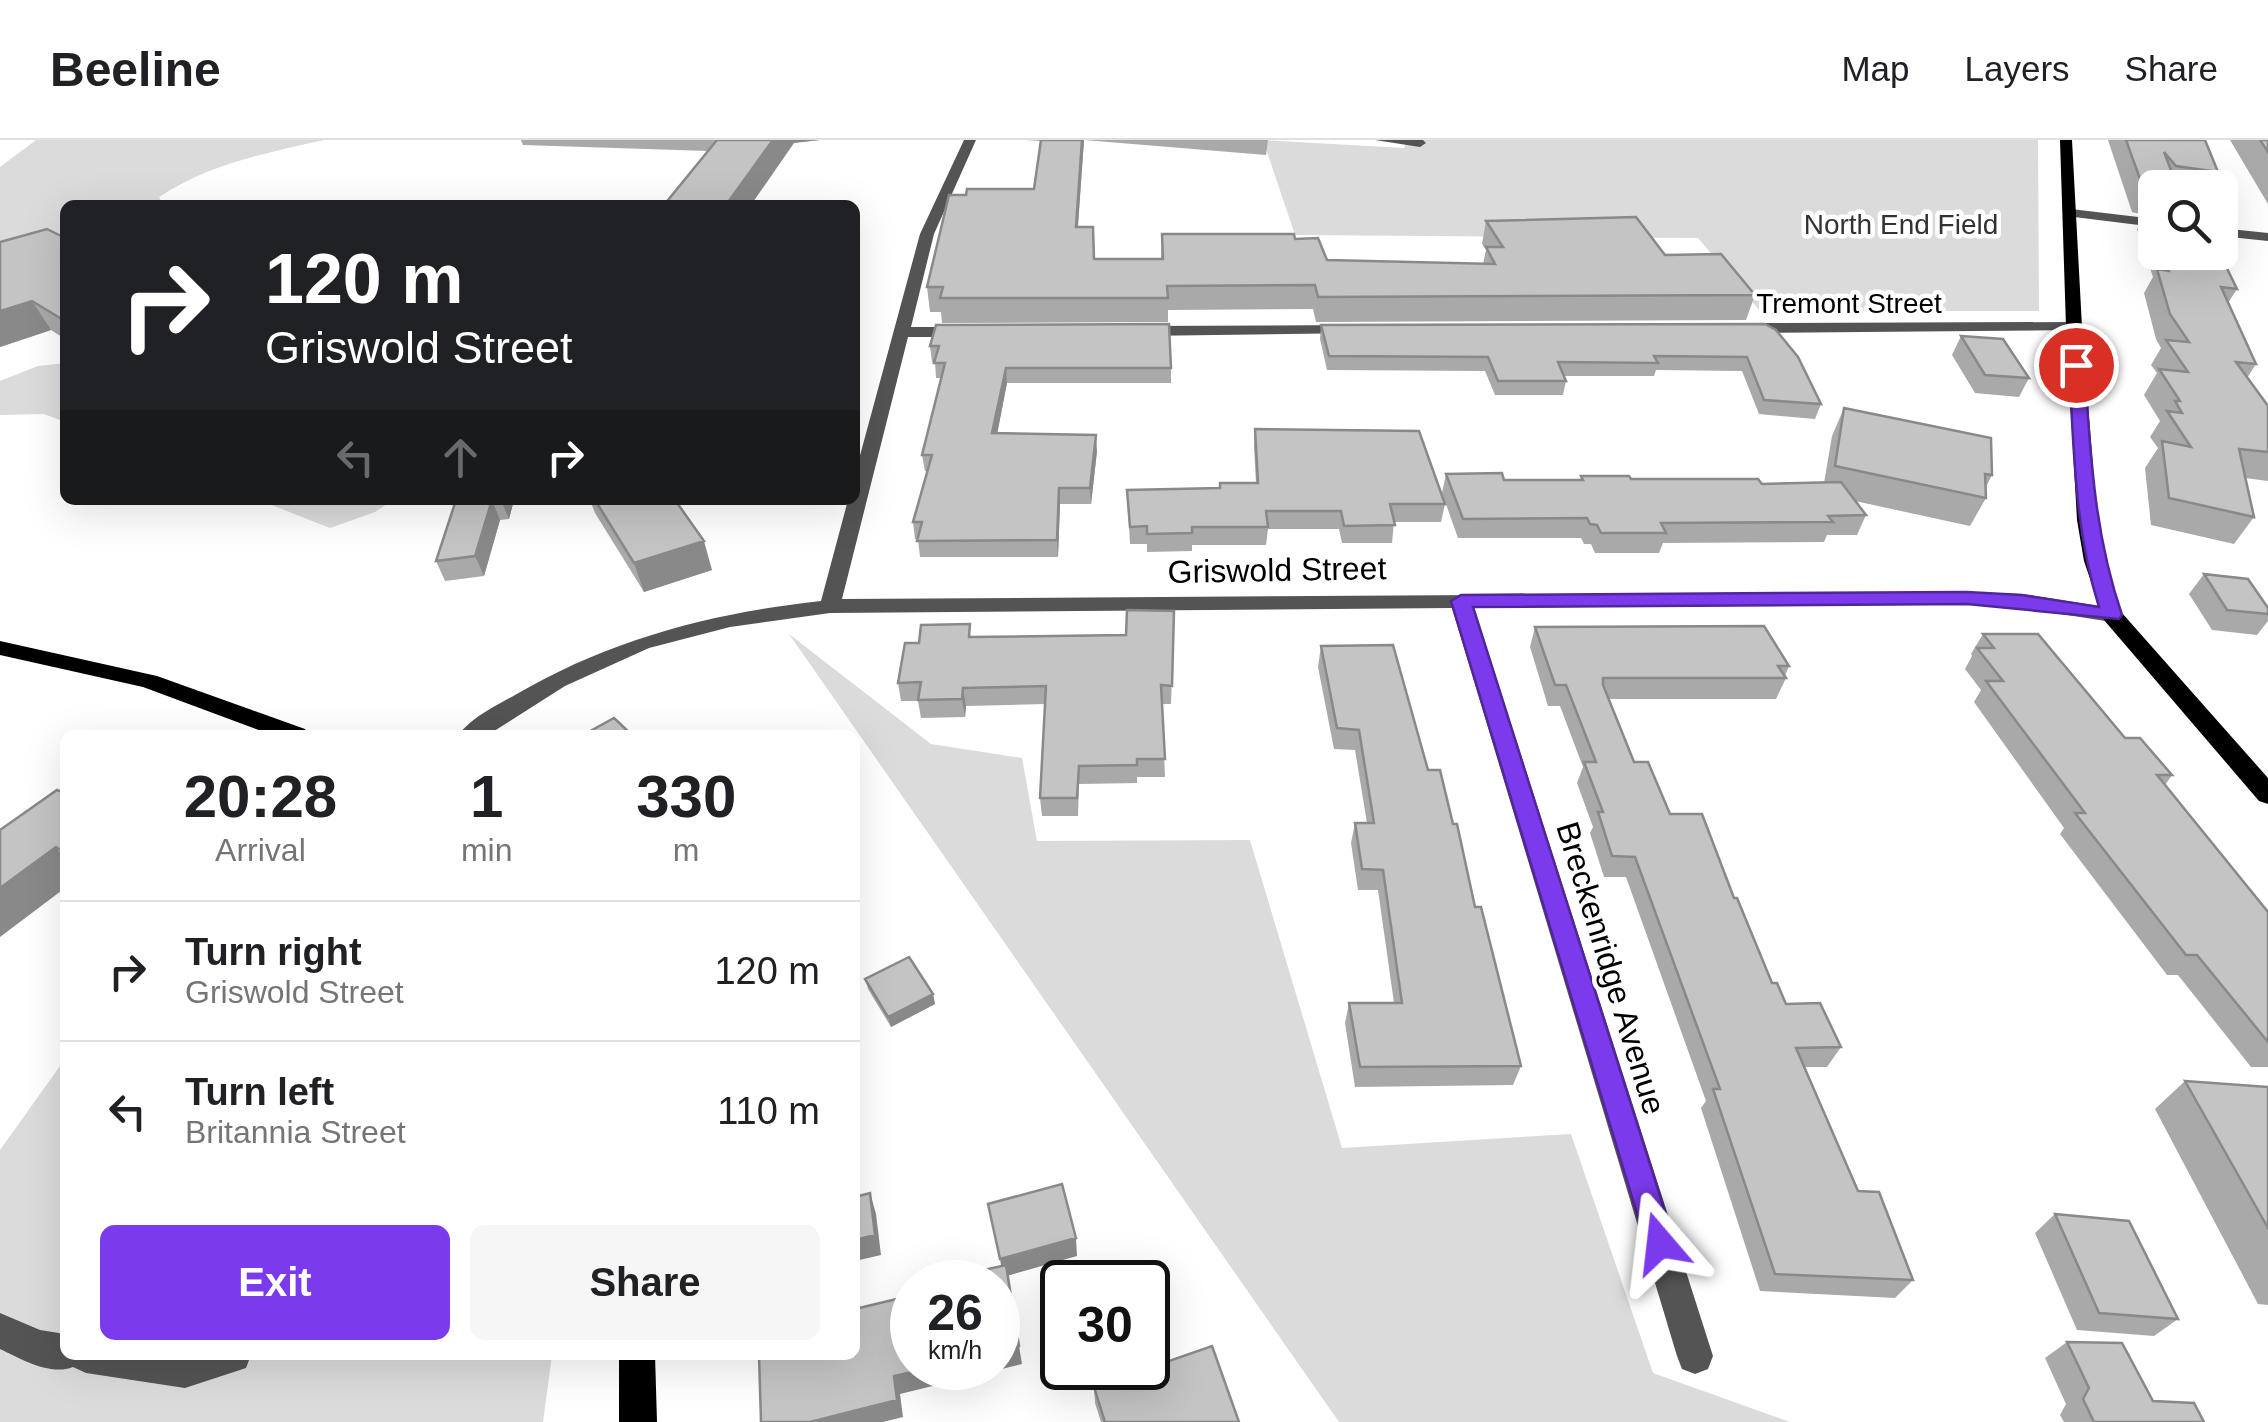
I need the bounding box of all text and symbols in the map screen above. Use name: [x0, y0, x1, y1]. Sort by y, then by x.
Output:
text: Beeline: [50, 43, 221, 96]
text: Map: [1841, 49, 1910, 88]
text: Layers: [1965, 49, 2070, 88]
text: Share: [2125, 49, 2218, 88]
map controls: [2138, 170, 2238, 270]
button: search: [2138, 170, 2238, 270]
park label: North End Field: [1804, 209, 1998, 240]
icon: right: [100, 240, 230, 370]
text: 120 m: [265, 240, 463, 318]
street label: Tremont Street: [1756, 288, 1942, 319]
text: Griswold Street: [265, 322, 573, 373]
pin: [2034, 323, 2119, 408]
icon: arrive: [2049, 338, 2104, 393]
icon: left: [328, 430, 383, 485]
icon: ahead: [433, 430, 488, 485]
icon: right: [538, 430, 593, 485]
street label: Griswold Street: [1167, 550, 1387, 590]
text: 20:28: [184, 763, 337, 830]
text: 1: [470, 763, 503, 830]
text: 330: [636, 763, 736, 830]
street label: Breckenridge Avenue: [1549, 818, 1673, 1118]
text: Arrival: [215, 832, 306, 868]
text: min: [461, 832, 512, 868]
text: m: [673, 832, 700, 868]
text: Turn right: [185, 931, 362, 973]
icon: right: [100, 944, 155, 999]
text: 120 m: [714, 950, 820, 992]
text: Griswold Street: [185, 974, 404, 1010]
text: Turn left: [185, 1071, 334, 1113]
icon: left: [100, 1084, 155, 1139]
text: 110 m: [717, 1090, 820, 1132]
text: Britannia Street: [185, 1114, 406, 1150]
position arrow: [1608, 1191, 1712, 1295]
button: Exit: [100, 1225, 450, 1340]
button: Share: [470, 1225, 820, 1340]
speed limit sign: 30: [1040, 1260, 1170, 1390]
text: 26: [927, 1285, 983, 1341]
text: km/h: [928, 1336, 982, 1364]

